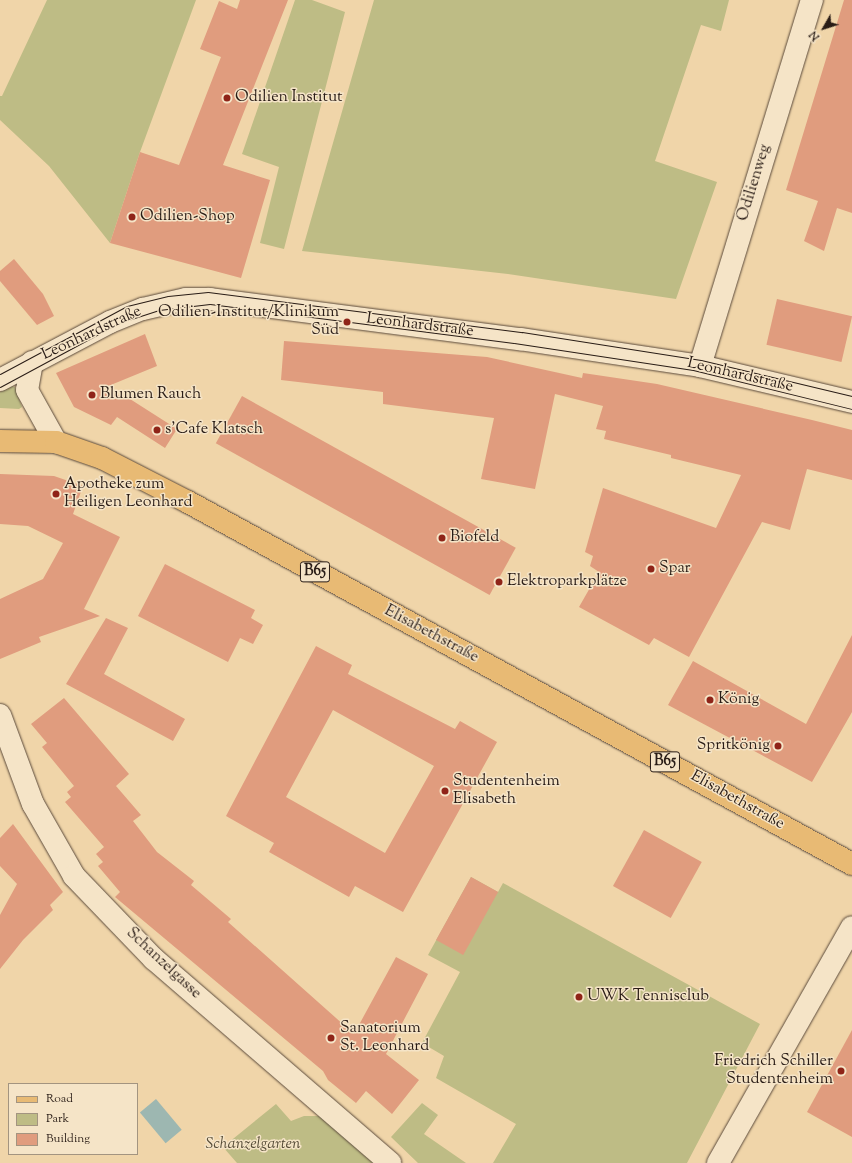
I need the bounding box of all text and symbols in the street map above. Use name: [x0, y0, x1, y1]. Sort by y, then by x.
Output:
north arrow: [804, 8, 844, 48]
text: N: [806, 27, 824, 44]
place label: Odilien Institut: [235, 88, 343, 108]
marker: Odilien Institut: [222, 93, 232, 103]
street label: Odilienweg: [734, 142, 776, 224]
place label: Odilien-Shop: [140, 207, 235, 227]
marker: Odilien-Shop: [127, 212, 137, 222]
street label: Leonhardstraße: [39, 302, 145, 366]
place label: Odilien-Institut/Klinikum Süd: [158, 303, 339, 341]
street label: Leonhardstraße: [365, 310, 475, 342]
marker: Odilien-Institut/Klinikum Süd: [342, 317, 352, 327]
street label: Leonhardstraße: [685, 355, 795, 397]
place label: Blumen Rauch: [100, 385, 201, 405]
marker: Blumen Rauch: [87, 390, 97, 400]
place label: s'Cafe Klatsch: [165, 420, 263, 440]
marker: s'Cafe Klatsch: [152, 425, 162, 435]
place label: Apotheke zum Heiligen Leonhard: [64, 475, 193, 513]
marker: Apotheke zum Heiligen Leonhard: [51, 489, 61, 499]
place label: Biofeld: [450, 528, 499, 548]
marker: Biofeld: [437, 533, 447, 543]
road number: B65: [299, 559, 331, 585]
place label: Spar: [659, 559, 691, 579]
marker: Spar: [646, 564, 656, 574]
place label: Elektroparkplätze: [507, 572, 627, 592]
marker: Elektroparkplätze: [494, 577, 504, 587]
street label: Elisabethstraße: [380, 602, 482, 668]
place label: König: [718, 690, 759, 710]
marker: König: [705, 695, 715, 705]
place label: Spritkönig: [697, 736, 770, 756]
marker: Spritkönig: [773, 741, 783, 751]
road number: B65: [649, 749, 681, 775]
street label: Elisabethstraße: [687, 767, 787, 835]
place label: Studentenheim Elisabeth: [453, 772, 560, 810]
marker: Studentenheim Elisabeth: [440, 786, 450, 796]
street label: Schanzelgasse: [121, 924, 205, 1004]
place label: UWK Tennisclub: [587, 987, 709, 1007]
marker: UWK Tennisclub: [574, 992, 584, 1002]
place label: Sanatorium St. Leonhard: [340, 1019, 429, 1057]
marker: Sanatorium St. Leonhard: [325, 1032, 337, 1044]
place label: Friedrich Schiller Studentenheim: [714, 1052, 833, 1090]
marker: Friedrich Schiller Studentenheim: [836, 1066, 846, 1076]
legend: [8, 1083, 138, 1155]
text: Road: [46, 1090, 73, 1108]
text: Park: [46, 1110, 69, 1128]
text: Building: [46, 1130, 90, 1148]
park label: Schanzelgarten: [206, 1135, 300, 1155]

